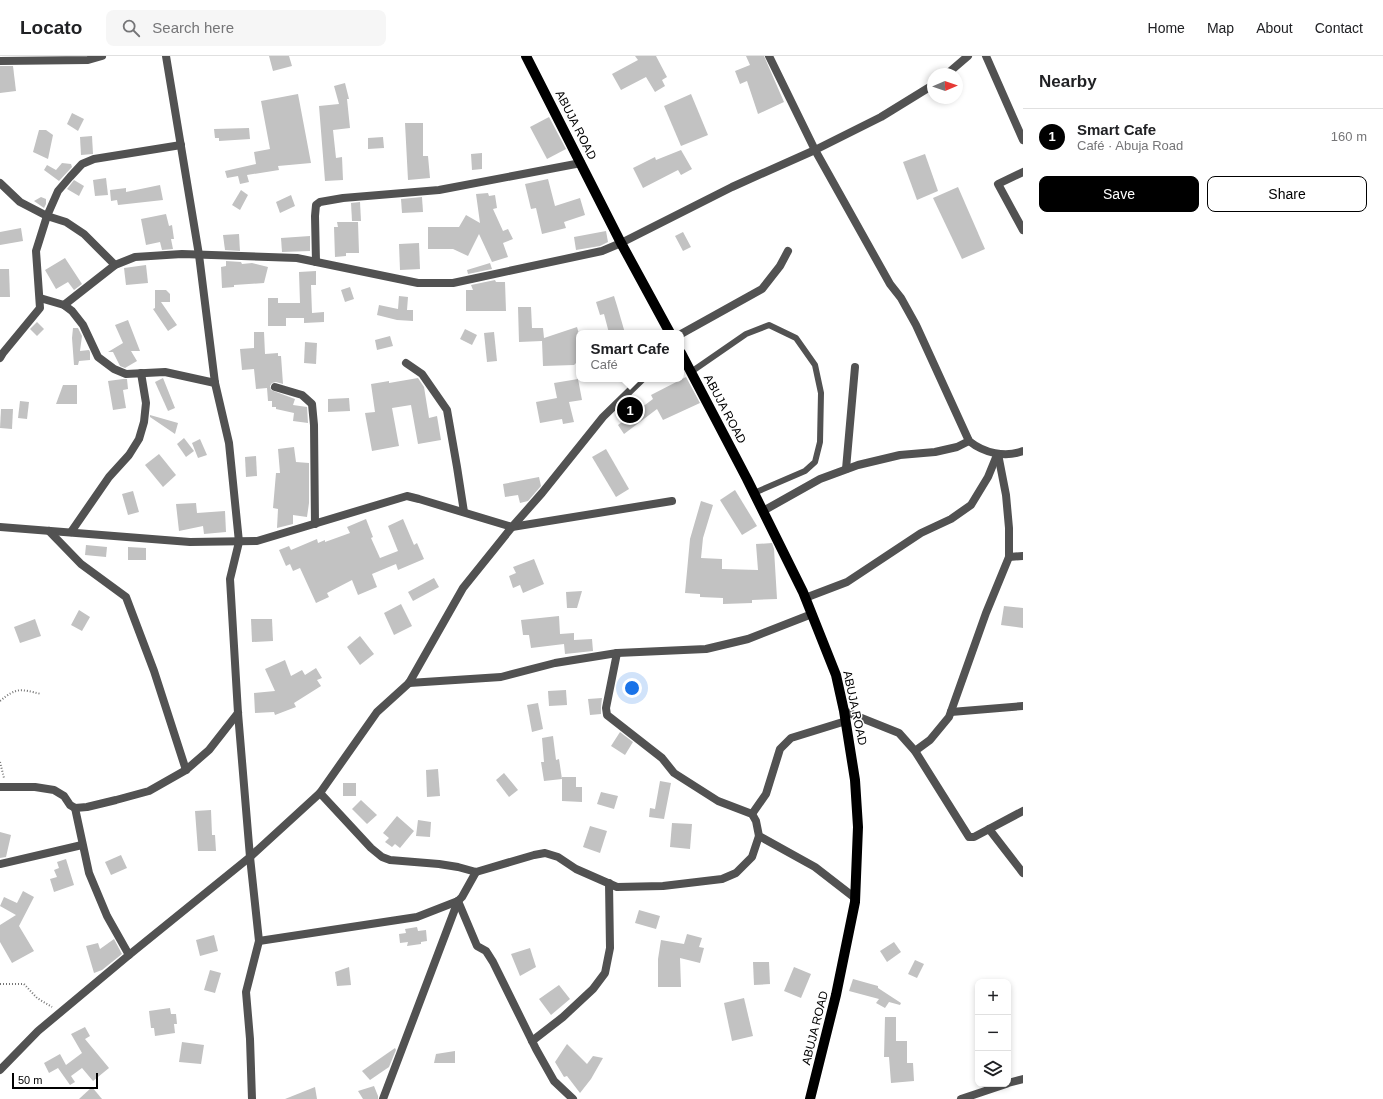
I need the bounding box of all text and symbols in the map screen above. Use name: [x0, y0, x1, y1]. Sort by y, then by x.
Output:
search box: [106, 10, 386, 46]
text: Locato: [20, 17, 82, 38]
icon: search: [120, 17, 142, 39]
text: Search here: [152, 19, 234, 36]
text: Home: [1148, 20, 1185, 36]
text: Map: [1207, 20, 1234, 36]
text: About: [1256, 20, 1293, 36]
text: Contact: [1315, 20, 1363, 36]
north arrow: [927, 68, 963, 104]
text: Nearby: [1039, 72, 1097, 91]
street label: ABUJA ROAD: [553, 88, 600, 162]
text: Smart Cafe: [1077, 121, 1156, 138]
text: 1: [1048, 129, 1056, 144]
text: 160 m: [1331, 129, 1367, 144]
text: Café · Abuja Road: [1077, 138, 1183, 153]
button: Save: [1039, 176, 1199, 212]
button: Share: [1207, 176, 1367, 212]
popup: [576, 330, 684, 382]
text: Smart Cafe: [590, 340, 670, 357]
text: Café: [590, 357, 618, 372]
street label: ABUJA ROAD: [701, 372, 749, 446]
pin: 1: [617, 395, 643, 425]
street label: ABUJA ROAD: [840, 669, 870, 747]
your location: [622, 678, 642, 698]
map controls: [975, 979, 1011, 1087]
button: +: [975, 979, 1011, 1015]
street label: ABUJA ROAD: [799, 989, 831, 1067]
button: −: [975, 1015, 1011, 1051]
button: layers: [975, 1051, 1011, 1087]
scale bar: [12, 1071, 98, 1090]
text: 50 m: [18, 1074, 42, 1086]

